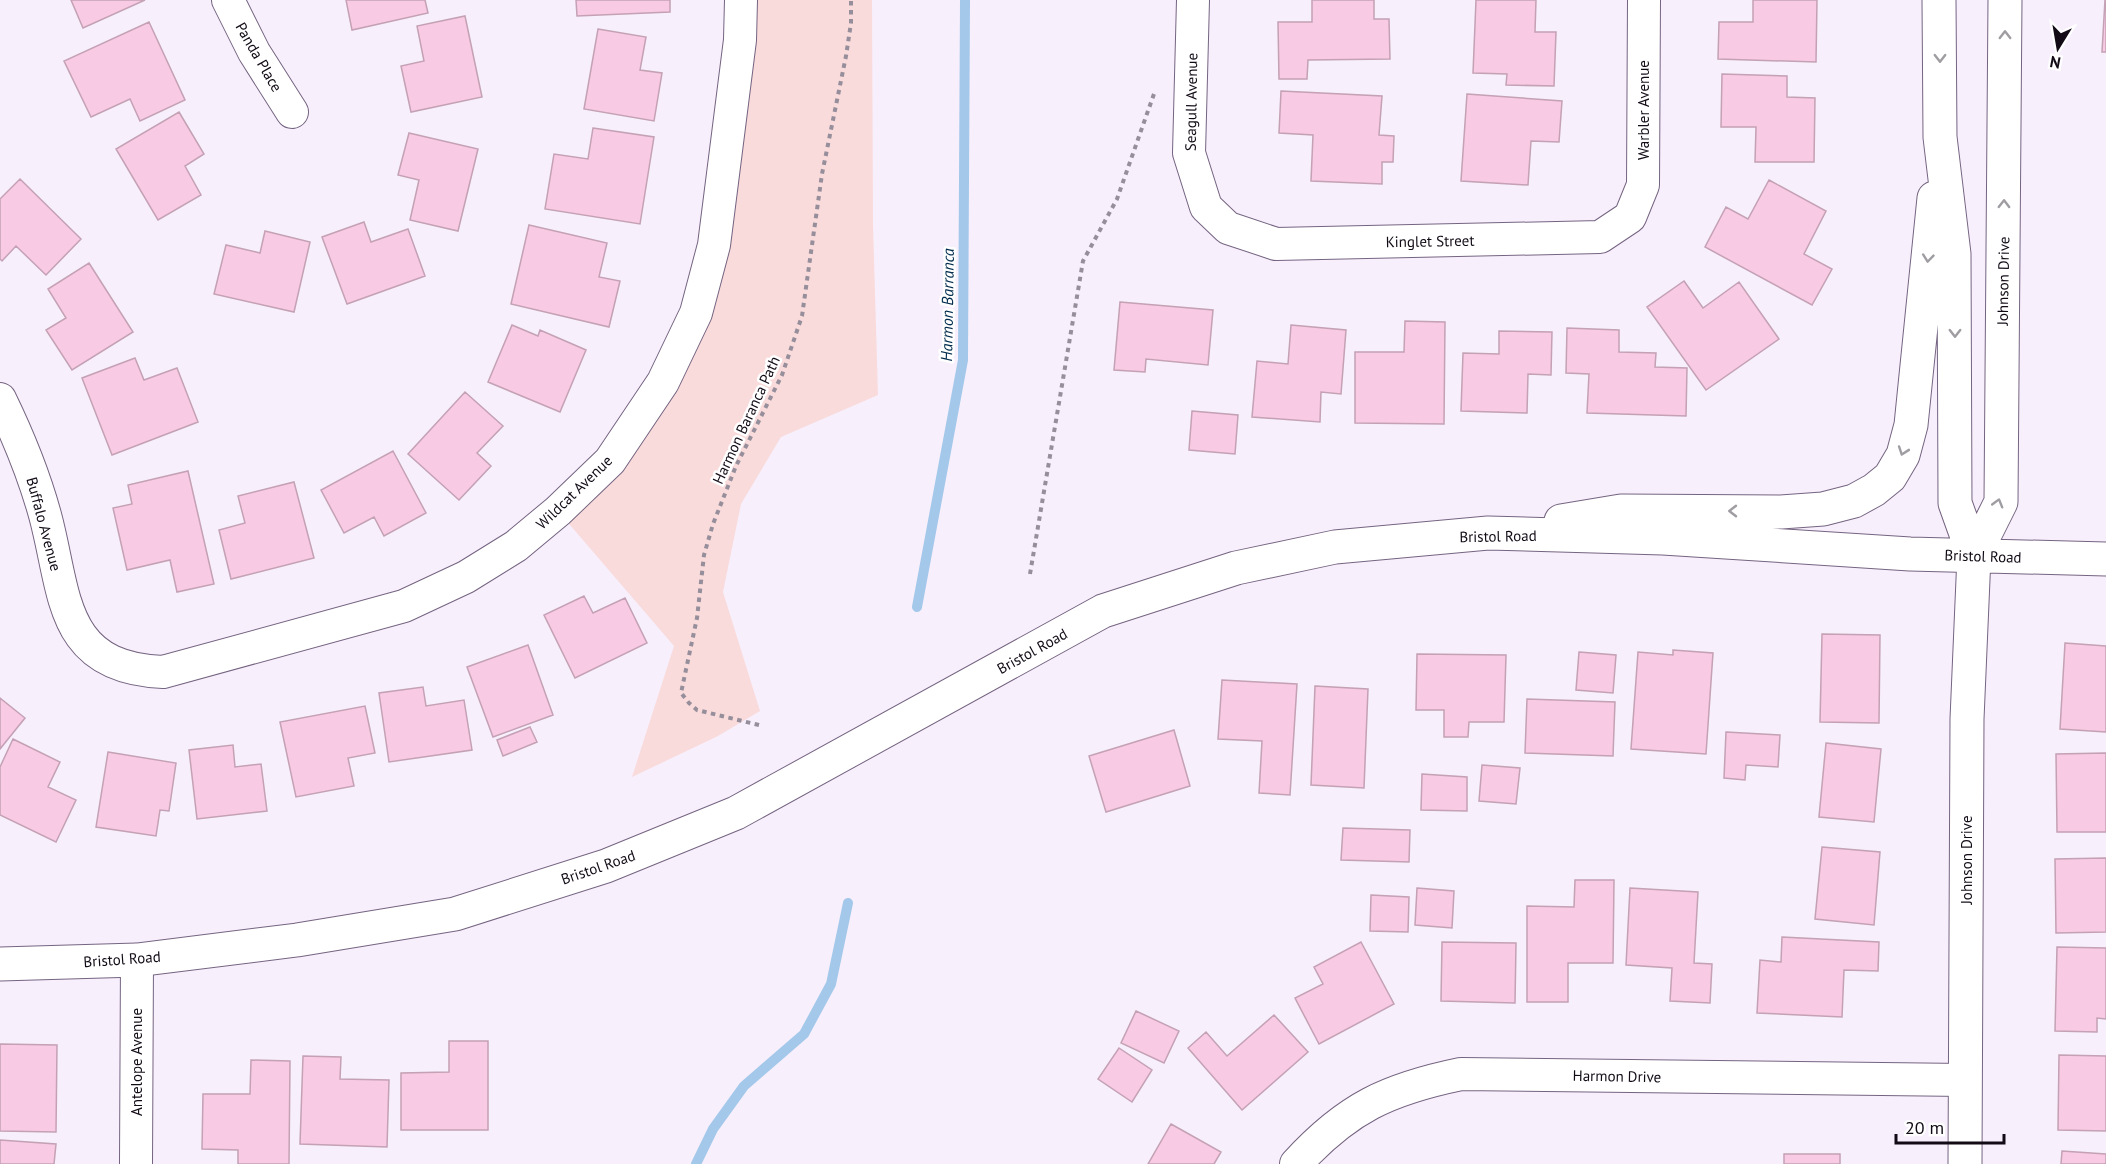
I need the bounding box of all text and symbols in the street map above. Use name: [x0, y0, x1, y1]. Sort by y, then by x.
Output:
north arrow: [2028, 18, 2088, 78]
street label: Panda Place: [231, 19, 287, 95]
one-way arrow: [1999, 30, 2011, 39]
text: N: [2048, 52, 2062, 74]
street label: Seagull Avenue: [1181, 53, 1201, 151]
one-way arrow: [1934, 54, 1946, 63]
street label: Warbler Avenue: [1634, 60, 1653, 160]
one-way arrow: [1998, 199, 2010, 208]
street label: Kinglet Street: [1385, 231, 1475, 251]
street label: Johnson Drive: [1993, 236, 2013, 327]
water label: Harmon Barranca: [936, 248, 958, 362]
one-way arrow: [1922, 253, 1935, 262]
one-way arrow: [1948, 329, 1961, 338]
street label: Harmon Baranca Path: [708, 353, 784, 487]
one-way arrow: [1898, 445, 1911, 455]
street label: Wildcat Avenue: [532, 451, 616, 533]
street label: Buffalo Avenue: [22, 475, 66, 573]
one-way arrow: [1991, 498, 2003, 509]
one-way arrow: [1729, 505, 1738, 517]
street label: Bristol Road: [1459, 526, 1537, 546]
street label: Bristol Road: [1944, 545, 2022, 567]
street label: Bristol Road: [994, 624, 1070, 678]
street label: Johnson Drive: [1957, 816, 1976, 906]
street label: Bristol Road: [558, 845, 638, 889]
street label: Bristol Road: [83, 947, 161, 971]
street label: Antelope Avenue: [127, 1008, 146, 1116]
street label: Harmon Drive: [1573, 1066, 1661, 1086]
scale bar: [1896, 1107, 2004, 1145]
text: 20 m: [1905, 1116, 1944, 1139]

